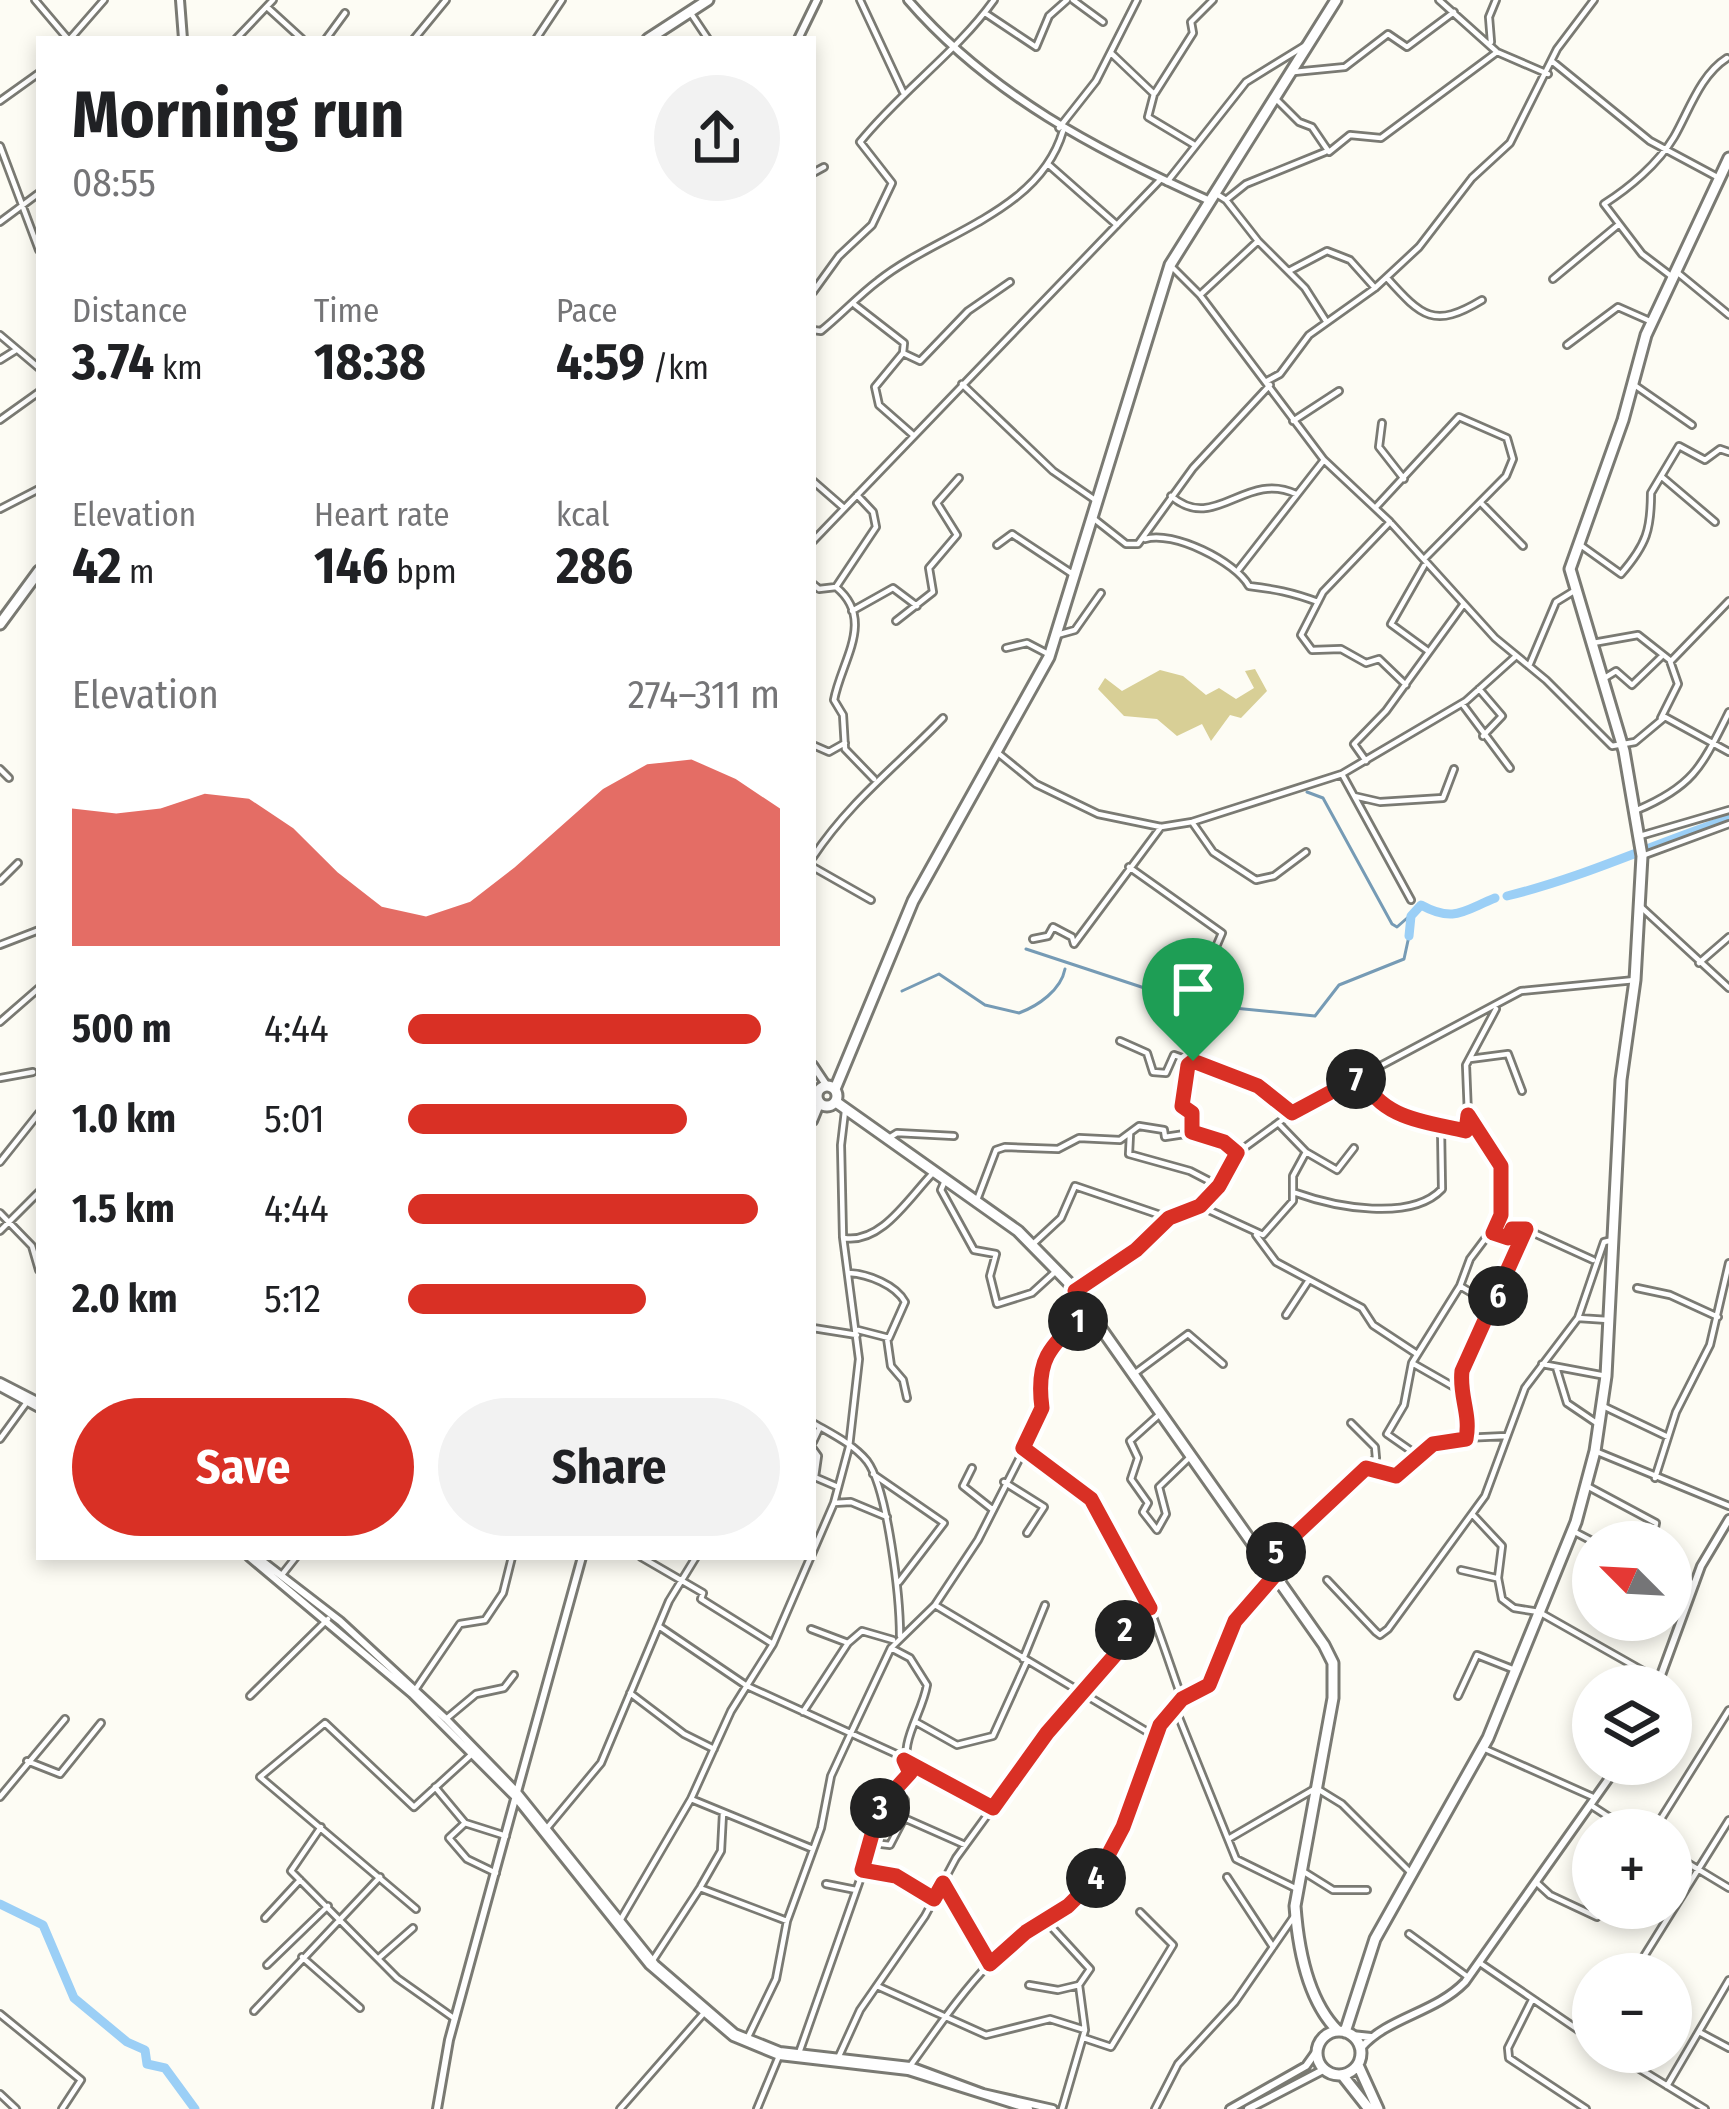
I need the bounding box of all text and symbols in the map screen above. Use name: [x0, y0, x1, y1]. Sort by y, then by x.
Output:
text: Morning run: [72, 75, 405, 154]
button: share: [654, 75, 780, 201]
text: 08:55: [72, 160, 156, 206]
text: Distance: [72, 291, 188, 331]
text: Time: [314, 291, 379, 331]
text: Pace: [556, 291, 618, 331]
text: 3.74: [72, 331, 154, 393]
text: 18:38: [314, 331, 426, 393]
text: 4:59: [556, 331, 645, 393]
text: km: [154, 348, 203, 388]
text: /km: [645, 348, 709, 388]
text: Elevation: [72, 495, 196, 535]
text: Heart rate: [314, 495, 450, 535]
text: kcal: [556, 495, 609, 535]
text: 42: [72, 535, 121, 597]
text: 146: [314, 535, 388, 597]
text: 286: [556, 535, 633, 597]
text: m: [121, 552, 154, 592]
text: bpm: [388, 552, 457, 592]
text: Elevation: [72, 672, 219, 718]
text: 274–311 m: [628, 672, 780, 718]
pin: [1142, 938, 1244, 1061]
icon: arrive: [1160, 956, 1226, 1022]
text: 500 m: [72, 1006, 172, 1052]
text: 4:44: [264, 1006, 329, 1052]
pin: 7: [1326, 1049, 1386, 1109]
text: 7: [1349, 1059, 1363, 1099]
text: 1.0 km: [72, 1096, 176, 1142]
text: 5:01: [264, 1096, 325, 1142]
text: 1.5 km: [72, 1186, 175, 1232]
text: 4:44: [264, 1186, 329, 1232]
pin: 6: [1468, 1266, 1528, 1326]
text: 2.0 km: [72, 1276, 177, 1322]
text: 5:12: [264, 1276, 321, 1322]
text: 6: [1489, 1276, 1507, 1316]
pin: 1: [1048, 1291, 1108, 1351]
text: 1: [1071, 1301, 1085, 1341]
button: Save: [72, 1398, 414, 1536]
button: Share: [438, 1398, 780, 1536]
north arrow: [1572, 1521, 1692, 1641]
map controls: [1572, 1521, 1692, 2073]
pin: 5: [1246, 1522, 1306, 1582]
text: 5: [1268, 1532, 1284, 1572]
pin: 2: [1095, 1600, 1155, 1660]
text: 2: [1117, 1610, 1133, 1650]
button: layers: [1572, 1665, 1692, 1785]
pin: 3: [850, 1778, 910, 1838]
text: 3: [872, 1788, 888, 1828]
button: +: [1572, 1809, 1692, 1929]
pin: 4: [1066, 1848, 1126, 1908]
text: 4: [1088, 1858, 1104, 1898]
button: −: [1572, 1953, 1692, 2073]

